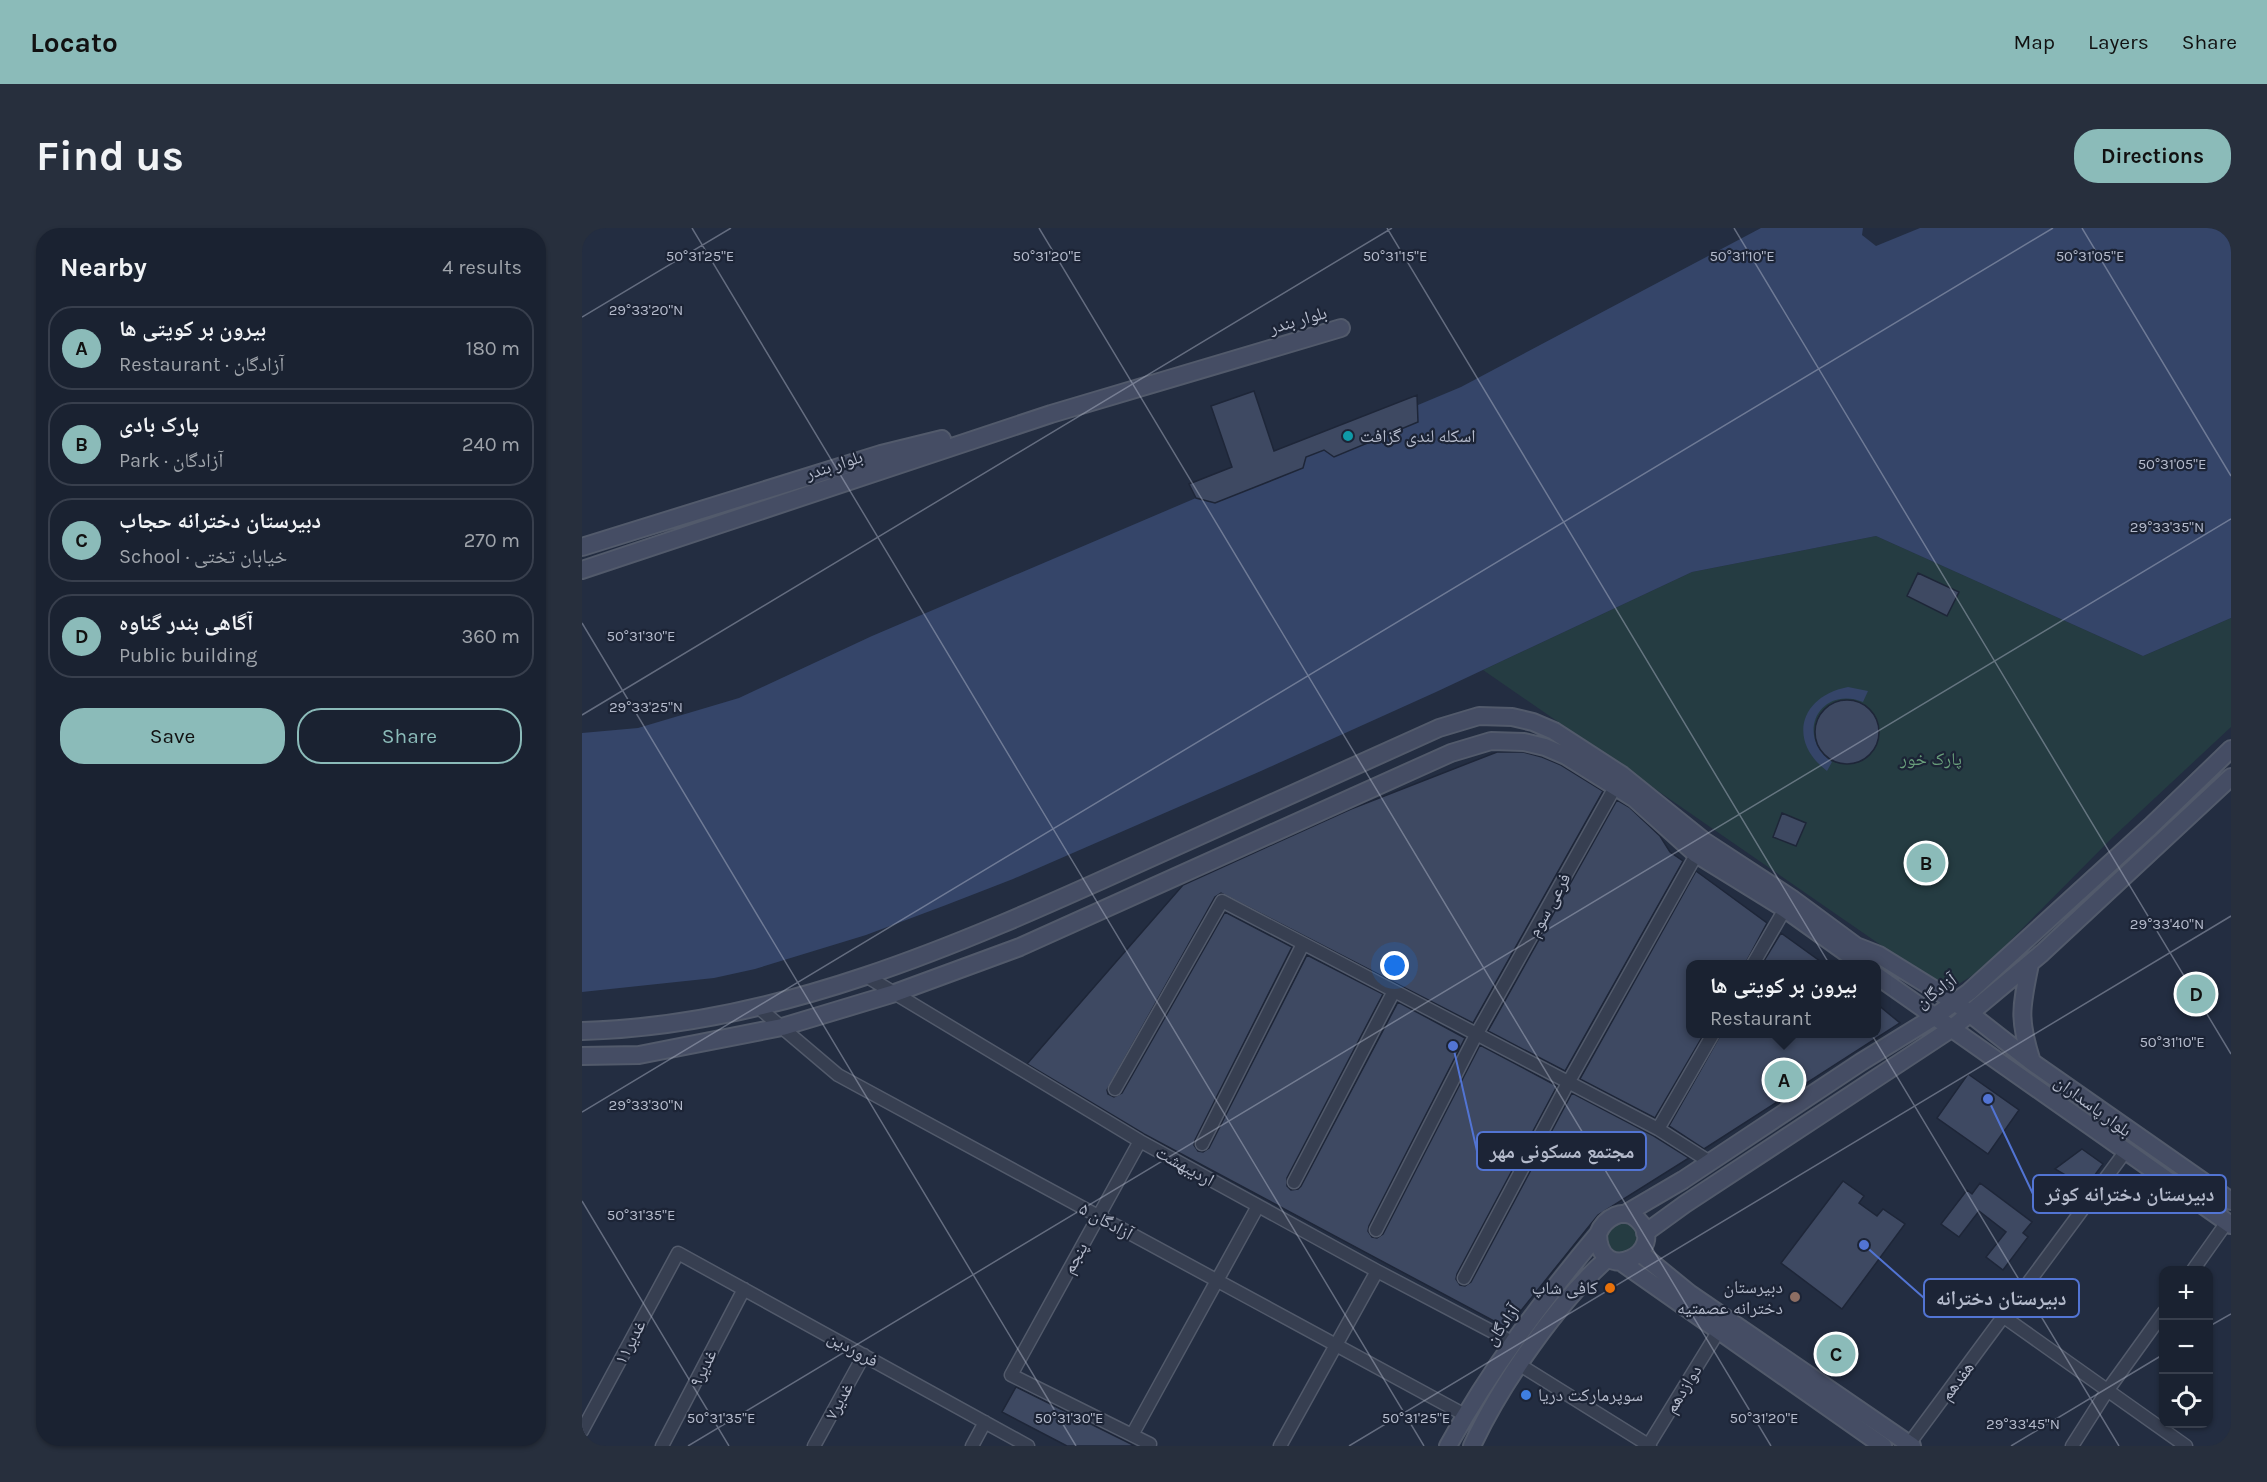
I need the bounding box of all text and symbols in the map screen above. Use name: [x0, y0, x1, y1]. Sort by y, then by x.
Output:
text: Locato: [30, 26, 118, 59]
text: Map: [2013, 30, 2055, 54]
text: Layers: [2088, 30, 2149, 54]
text: Share: [2182, 30, 2237, 54]
button: Directions: [2074, 129, 2231, 183]
text: Find us: [36, 131, 184, 181]
text: 50°31'25"E: [666, 247, 734, 265]
text: 50°31'20"E: [1013, 247, 1081, 265]
text: 50°31'15"E: [1363, 247, 1427, 265]
text: 50°31'10"E: [1709, 247, 1775, 265]
text: 50°31'05"E: [2056, 247, 2124, 265]
text: Nearby: [60, 252, 147, 283]
text: 4 results: [442, 256, 522, 279]
text: 29°33'20"N: [609, 301, 683, 319]
street label: بلوار بندر: [1266, 301, 1329, 339]
text: بیرون بر کویتی ها: [119, 316, 266, 342]
text: A: [75, 337, 88, 360]
text: 180 m: [466, 337, 520, 360]
text: Restaurant · آزادگان: [119, 353, 284, 376]
text: پارک بادی: [119, 412, 199, 438]
place label: اسکله لندی گزافت: [1360, 425, 1476, 447]
marker: اسکله لندی گزافت: [1341, 429, 1355, 443]
text: B: [75, 433, 88, 456]
text: 240 m: [462, 433, 520, 456]
street label: بلوار بندر: [802, 445, 865, 485]
text: Park · آزادگان: [119, 449, 223, 472]
text: 50°31'05"E: [2138, 455, 2206, 473]
text: دبیرستان دخترانه حجاب: [119, 508, 321, 534]
text: 29°33'35"N: [2130, 518, 2204, 536]
text: C: [75, 529, 88, 552]
text: 270 m: [464, 529, 520, 552]
text: School · خیابان تختی: [119, 545, 287, 568]
text: آگاهی بندر گناوه: [119, 610, 253, 636]
text: D: [75, 625, 88, 648]
text: 360 m: [461, 625, 520, 648]
text: 50°31'30"E: [606, 627, 676, 645]
text: Public building: [119, 644, 257, 667]
text: 29°33'25"N: [609, 698, 683, 716]
button: Save: [60, 708, 285, 764]
button: Share: [297, 708, 522, 764]
park label: پارک خور: [1899, 748, 1962, 770]
pin: B: [1906, 840, 1946, 886]
street label: فرعی سوم: [1522, 869, 1576, 941]
text: 29°33'40"N: [2130, 915, 2204, 933]
your location: [1380, 951, 1409, 980]
popup: [1686, 960, 1881, 1038]
street label: آزادگان: [1911, 968, 1961, 1013]
pin: D: [2176, 972, 2216, 1017]
text: بیرون بر کویتی ها: [1710, 973, 1857, 999]
text: Restaurant: [1710, 1007, 1811, 1030]
text: 50°31'10"E: [2139, 1033, 2205, 1051]
pin: A: [1764, 1058, 1804, 1102]
street label: بلوار پاسداران: [2050, 1071, 2136, 1142]
text: 29°33'30"N: [609, 1096, 683, 1114]
callout: مجتمع مسکونی مهر: [1477, 1132, 1646, 1170]
text: مجتمع مسکونی مهر: [1489, 1140, 1634, 1165]
street label: اردیبهشت: [1152, 1141, 1218, 1191]
callout: دبیرستان دخترانه کوثر: [2033, 1175, 2226, 1213]
text: دبیرستان دخترانه کوثر: [2044, 1183, 2215, 1206]
street label: آزادگان ۵: [1075, 1197, 1137, 1245]
text: 50°31'35"E: [607, 1206, 675, 1224]
street label: پنجم: [1057, 1238, 1093, 1278]
map controls: [2159, 1266, 2213, 1428]
button: +: [2159, 1266, 2213, 1320]
place label: دبیرستان دخترانه عصمتیه: [1677, 1276, 1783, 1319]
place label: کافی شاپ: [1531, 1277, 1599, 1299]
callout: دبیرستان دخترانه: [1924, 1279, 2079, 1317]
marker: کافی شاپ: [1603, 1281, 1617, 1295]
text: دبیرستان دخترانه: [1936, 1287, 2066, 1310]
marker: دبیرستان دخترانه عصمتیه: [1788, 1290, 1802, 1304]
street label: آزادگان: [1480, 1300, 1525, 1350]
street label: غدیر۱۱: [609, 1316, 651, 1368]
button: −: [2159, 1320, 2213, 1374]
street label: فروردین: [824, 1326, 882, 1372]
pin: C: [1816, 1332, 1856, 1376]
street label: غدیر۹: [684, 1346, 722, 1390]
street label: هفدهم: [1935, 1357, 1980, 1406]
street label: دوازدهم: [1660, 1361, 1707, 1418]
button: locate: [2159, 1374, 2213, 1428]
street label: غدیر۷: [820, 1379, 858, 1423]
place label: سوپرمارکت دریا: [1538, 1384, 1643, 1406]
marker: سوپرمارکت دریا: [1519, 1388, 1533, 1402]
text: 50°31'35"E: [687, 1409, 755, 1427]
text: 50°31'30"E: [1034, 1409, 1104, 1427]
text: 50°31'25"E: [1382, 1409, 1450, 1427]
text: 50°31'20"E: [1730, 1409, 1798, 1427]
text: 29°33'45"N: [1986, 1415, 2060, 1433]

